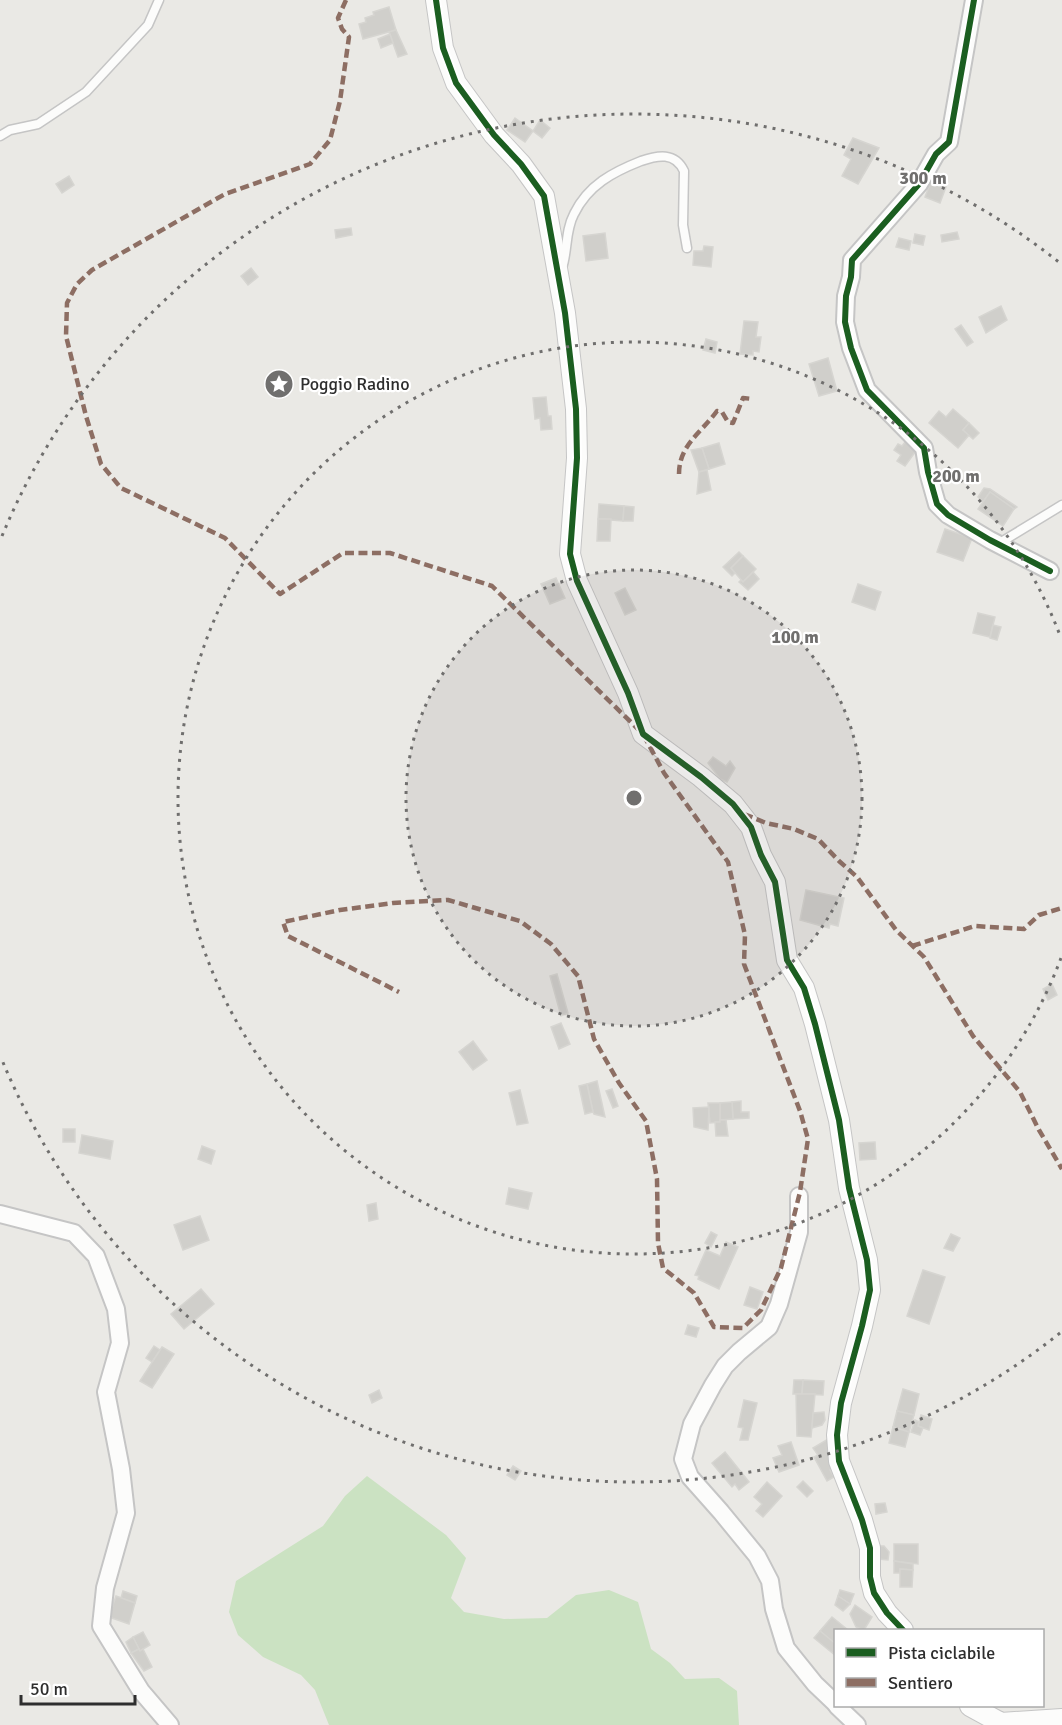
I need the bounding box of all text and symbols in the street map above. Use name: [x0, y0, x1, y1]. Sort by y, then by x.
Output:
text: 300 m: [899, 167, 947, 189]
place icon: Poggio Radino: [263, 368, 295, 400]
place label: Poggio Radino: [300, 373, 410, 395]
text: 200 m: [932, 465, 980, 487]
text: 100 m: [771, 626, 819, 648]
centre of rings: [624, 788, 644, 808]
legend: [834, 1629, 1044, 1707]
text: Pista ciclabile: [888, 1642, 995, 1664]
scale bar: [21, 1668, 135, 1706]
text: Sentiero: [888, 1672, 953, 1694]
text: 50 m: [30, 1678, 68, 1700]

